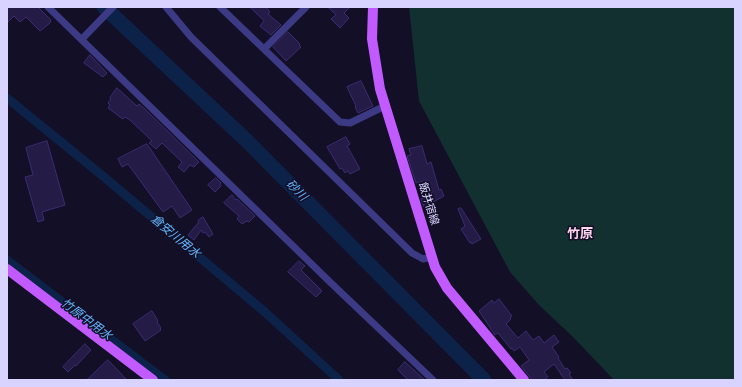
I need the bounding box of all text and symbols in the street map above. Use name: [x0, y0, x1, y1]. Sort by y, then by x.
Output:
water label: 砂川: [282, 177, 310, 205]
street label: 飯井宿線: [415, 181, 441, 227]
water label: 倉安川用水: [147, 212, 203, 262]
district label: 竹原: [567, 227, 593, 243]
water label: 竹原中用水: [58, 296, 114, 344]

